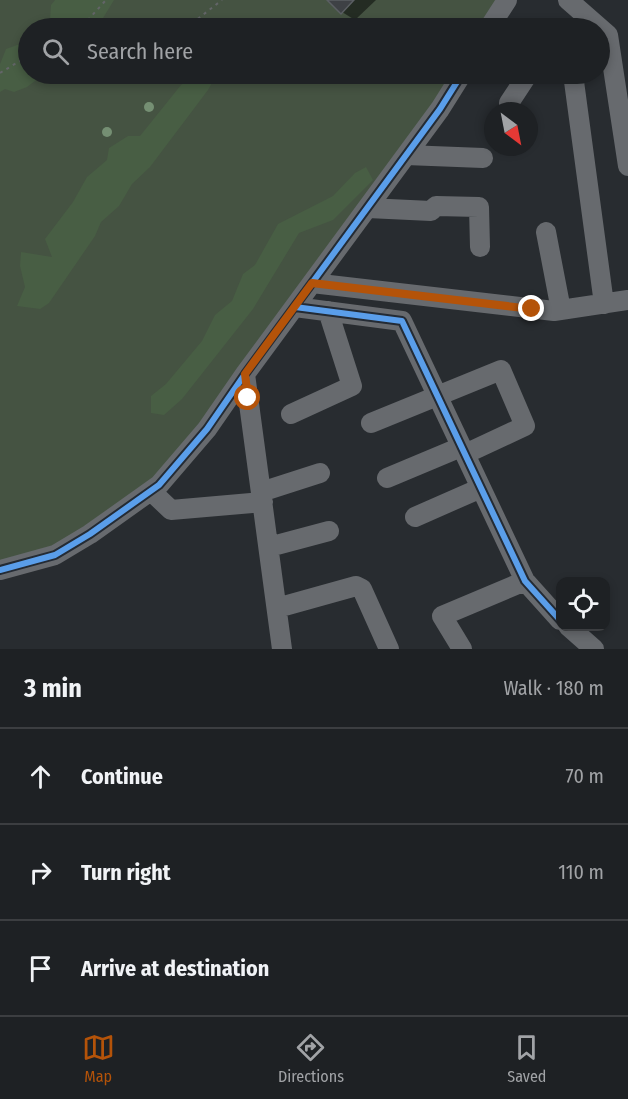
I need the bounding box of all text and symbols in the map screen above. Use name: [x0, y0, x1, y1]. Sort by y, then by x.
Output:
search box: [18, 18, 610, 84]
icon: search: [39, 35, 72, 68]
text: Search here: [87, 38, 193, 65]
north arrow: [484, 102, 538, 156]
route end: [518, 295, 544, 321]
route start: [234, 384, 260, 410]
map controls: [556, 577, 610, 631]
button: locate: [556, 577, 610, 631]
text: 3 min: [24, 673, 82, 704]
text: Walk · 180 m: [503, 676, 604, 700]
icon: ahead: [24, 760, 57, 793]
text: Continue: [81, 763, 163, 790]
text: 70 m: [566, 764, 604, 788]
icon: right: [24, 856, 57, 889]
text: Turn right: [81, 859, 170, 886]
text: 110 m: [558, 860, 604, 884]
icon: arrive: [24, 952, 57, 985]
text: Arrive at destination: [81, 955, 269, 982]
tab: Map: [82, 1031, 115, 1086]
tab: Directions: [278, 1031, 344, 1086]
tab: Saved: [507, 1031, 546, 1086]

